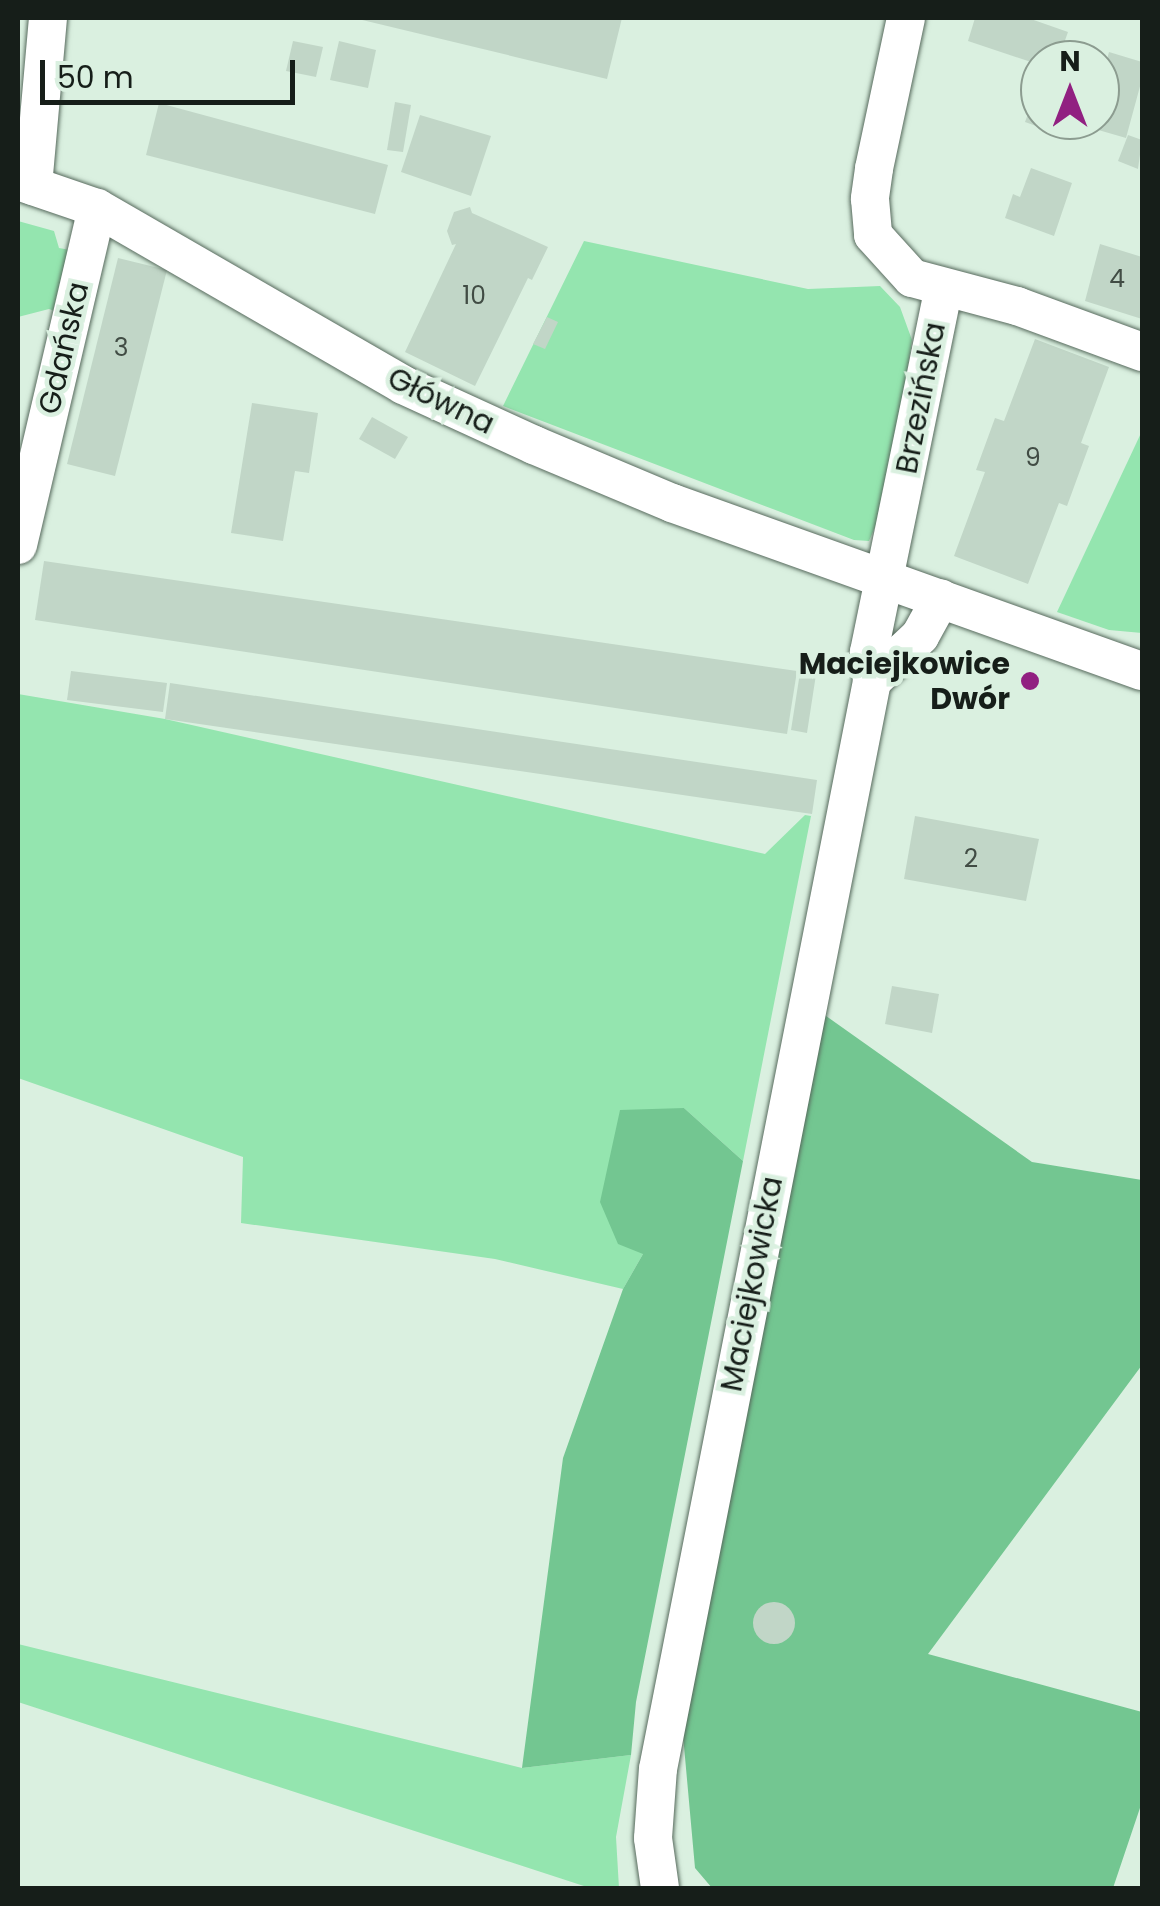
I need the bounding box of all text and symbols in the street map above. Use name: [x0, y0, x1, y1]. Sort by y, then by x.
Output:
scale bar: [45, 40, 300, 102]
north arrow: [1020, 40, 1120, 140]
text: N: [1059, 42, 1081, 81]
text: 50 m: [57, 56, 134, 99]
house number: 4: [1109, 264, 1125, 294]
street label: Gdańska: [31, 278, 97, 418]
house number: 10: [462, 281, 486, 311]
street label: Brzezińska: [889, 319, 953, 477]
house number: 3: [114, 333, 128, 363]
street label: Główna: [382, 360, 500, 442]
house number: 9: [1025, 443, 1041, 473]
place label: Maciejkowice Dwór: [799, 646, 1010, 716]
marker: Maciejkowice Dwór: [1019, 670, 1041, 692]
house number: 2: [964, 844, 978, 874]
street label: Maciejkowicka: [714, 1173, 790, 1395]

